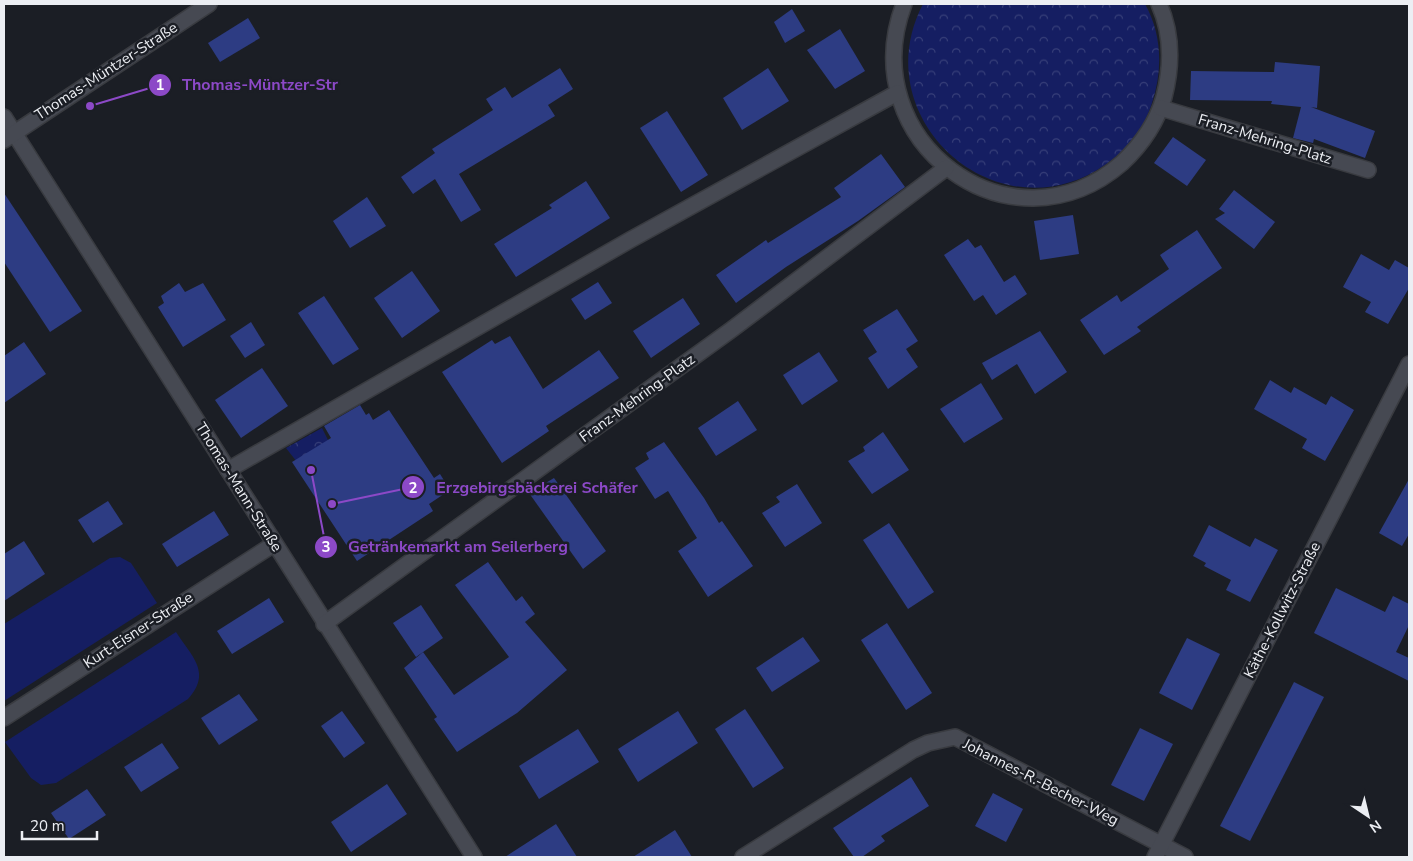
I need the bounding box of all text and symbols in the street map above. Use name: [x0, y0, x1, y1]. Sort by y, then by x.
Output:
street label: Thomas-Müntzer-Straße: [31, 17, 181, 125]
callout: Thomas-Müntzer-Str: [147, 69, 348, 100]
text: Thomas-Müntzer-Str: [182, 74, 339, 96]
text: 1: [155, 75, 165, 95]
street label: Franz-Mehring-Platz: [1196, 109, 1334, 169]
street label: Franz-Mehring-Platz: [575, 349, 699, 447]
street label: Thomas-Mann-Straße: [191, 419, 287, 556]
callout: Erzgebirgsbäckerei Schäfer: [401, 472, 647, 503]
text: Erzgebirgsbäckerei Schäfer: [436, 477, 638, 499]
text: 2: [408, 478, 418, 498]
callout: Getränkemarkt am Seilerberg: [313, 531, 578, 562]
text: Getränkemarkt am Seilerberg: [348, 536, 568, 558]
text: 3: [321, 537, 331, 557]
street label: Käthe-Kollwitz-Straße: [1239, 538, 1325, 682]
street label: Kurt-Eisner-Straße: [79, 587, 197, 673]
street label: Johannes-R.-Becher-Weg: [959, 734, 1122, 830]
north arrow: [1343, 791, 1393, 841]
scale bar: [22, 808, 98, 840]
text: N: [1365, 815, 1385, 837]
text: 20 m: [30, 816, 65, 836]

